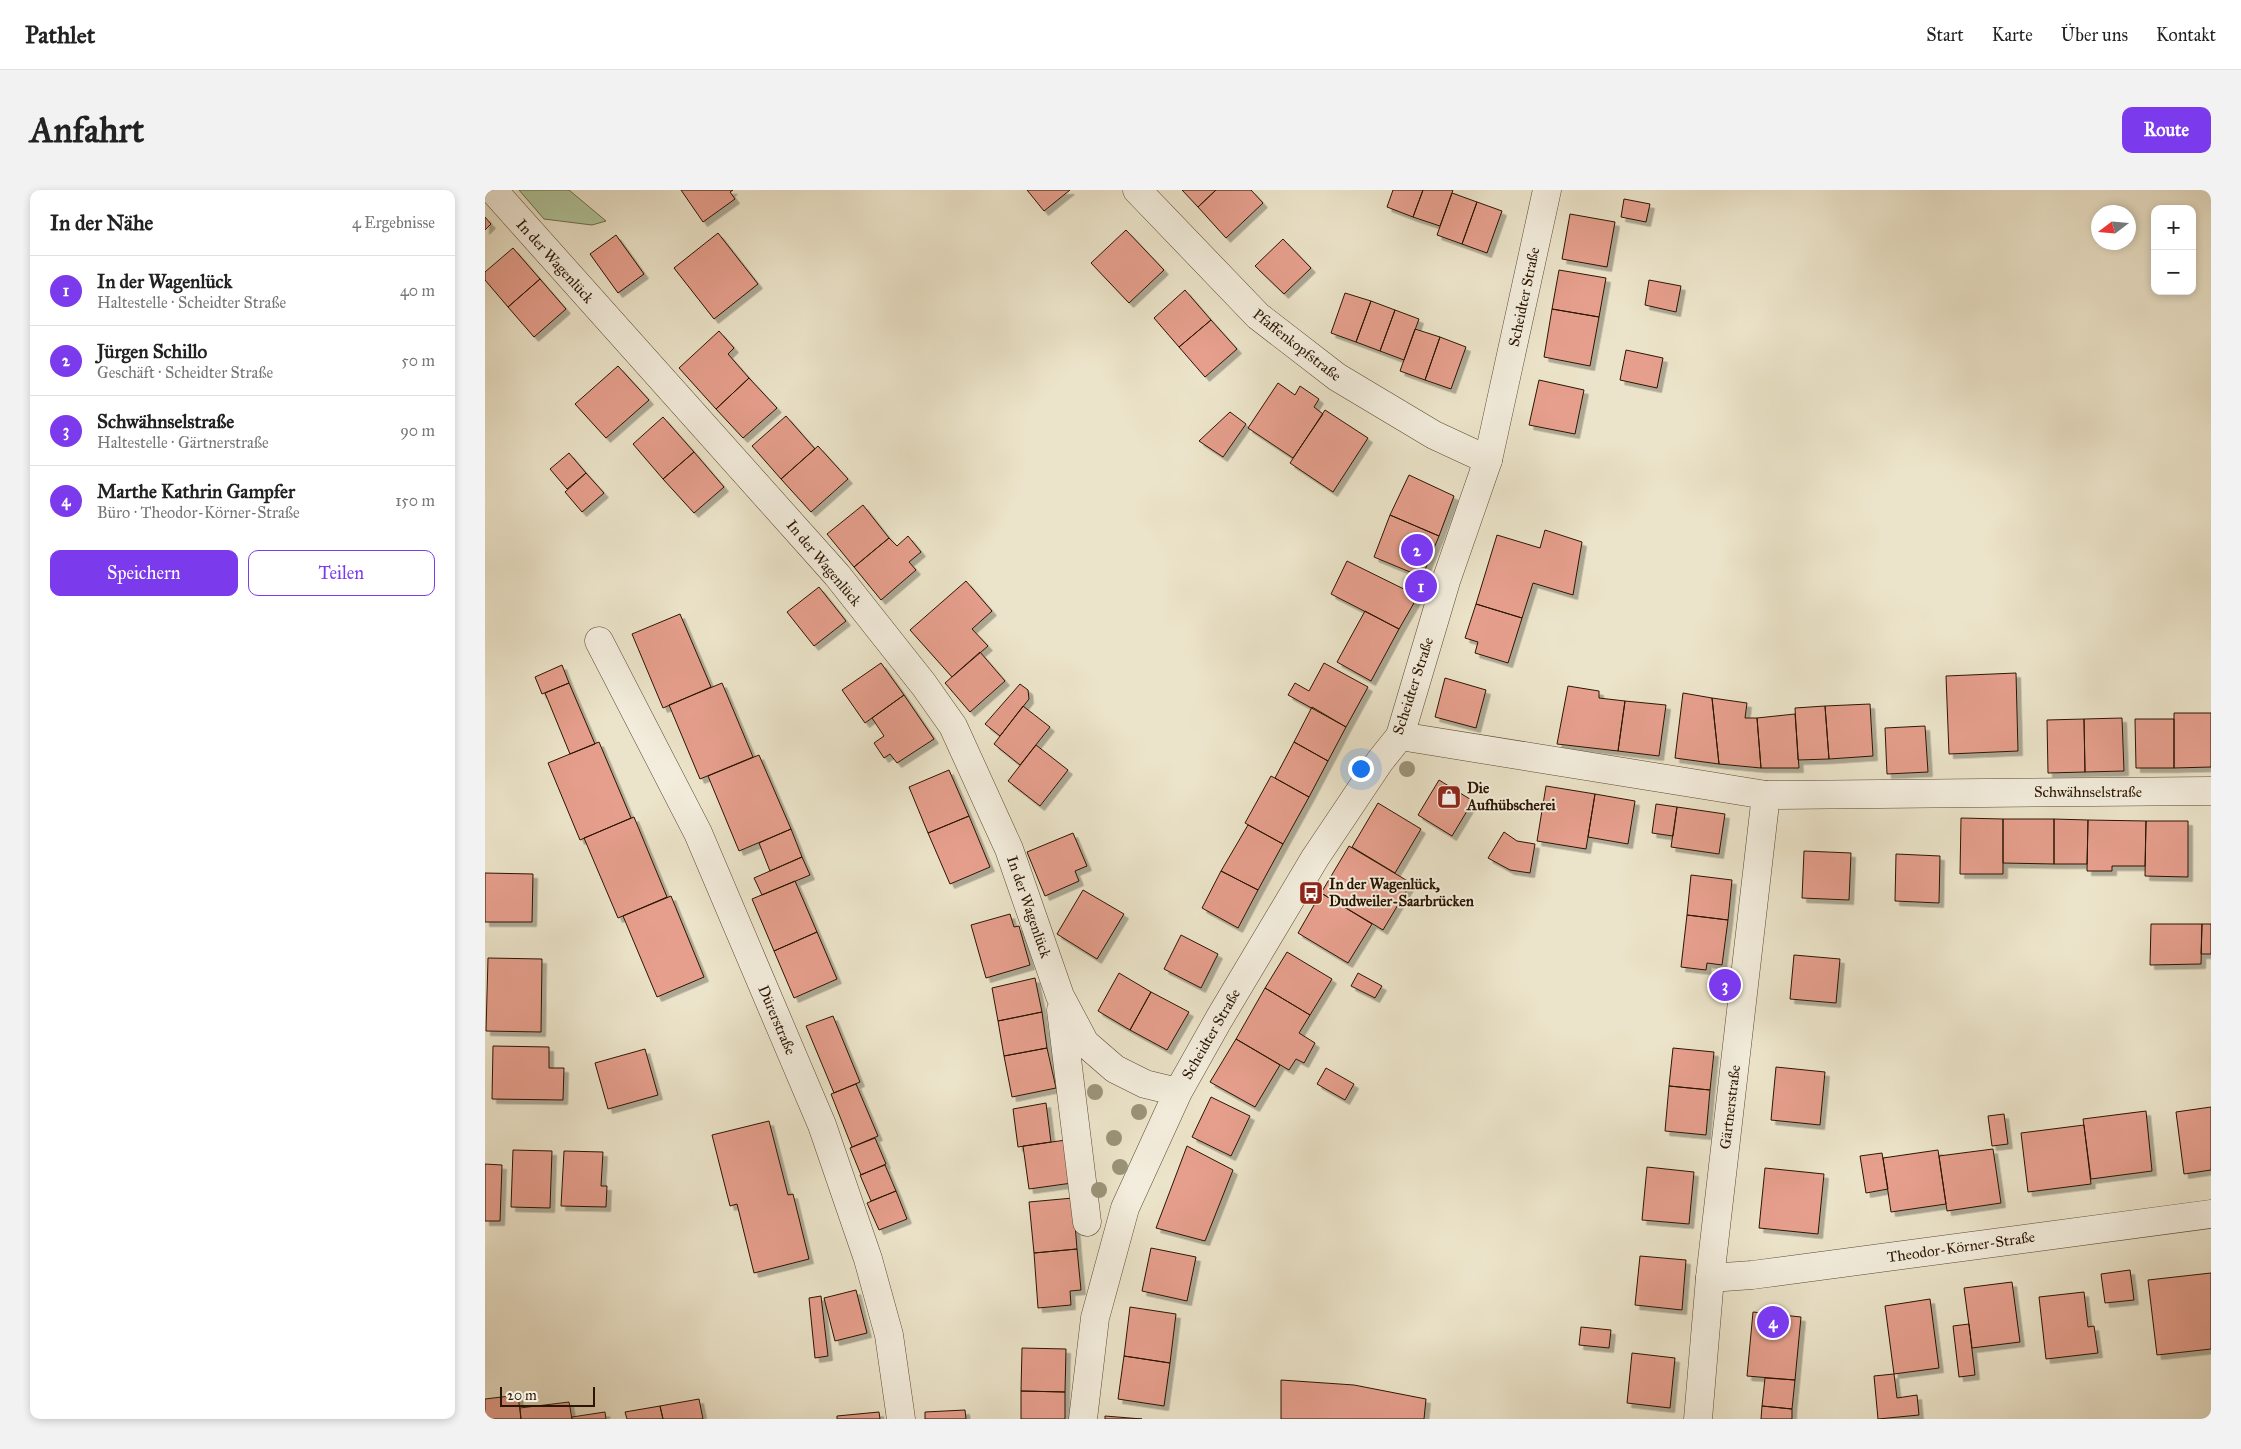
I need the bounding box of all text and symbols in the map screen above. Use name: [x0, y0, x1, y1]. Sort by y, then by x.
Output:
text: Pathlet: [25, 20, 95, 50]
text: Start: [1926, 24, 1964, 46]
text: Karte: [1992, 24, 2033, 46]
text: Über uns: [2061, 24, 2128, 46]
text: Kontakt: [2156, 24, 2216, 46]
button: Route: [2122, 107, 2211, 153]
text: Anfahrt: [30, 109, 144, 152]
north arrow: [2091, 205, 2136, 250]
map controls: [2151, 205, 2196, 295]
button: +: [2151, 205, 2196, 250]
text: In der Nähe: [50, 210, 153, 236]
text: 4 Ergebnisse: [352, 213, 435, 232]
street label: In der Wagenlück: [513, 215, 597, 307]
street label: Scheidter Straße: [1505, 246, 1543, 348]
button: −: [2151, 250, 2196, 295]
text: In der Wagenlück: [97, 270, 232, 293]
text: 1: [63, 281, 69, 300]
text: 40 m: [400, 281, 435, 300]
text: Haltestelle · Scheidter Straße: [97, 293, 286, 312]
street label: Pfaffenkopfstraße: [1249, 305, 1345, 385]
text: Jürgen Schillo: [97, 340, 207, 363]
text: 2: [62, 351, 70, 370]
text: 50 m: [401, 351, 435, 370]
text: Geschäft · Scheidter Straße: [97, 363, 273, 382]
text: Schwähnselstraße: [97, 410, 234, 433]
text: 3: [63, 421, 69, 440]
text: 90 m: [400, 421, 435, 440]
text: Haltestelle · Gärtnerstraße: [97, 433, 269, 452]
text: Marthe Kathrin Gampfer: [97, 480, 295, 503]
text: 4: [62, 491, 70, 510]
text: 150 m: [395, 491, 435, 510]
text: Büro · Theodor-Körner-Straße: [97, 503, 300, 522]
street label: In der Wagenlück: [783, 516, 865, 610]
pin: 2: [1401, 531, 1433, 569]
button: Speichern: [50, 550, 238, 596]
button: Teilen: [248, 550, 435, 596]
pin: 1: [1405, 567, 1437, 605]
street label: Scheidter Straße: [1389, 635, 1437, 737]
your location: [1348, 756, 1374, 782]
place label: Die Aufhübscherei: [1466, 779, 1557, 814]
street label: Schwähnselstraße: [2034, 783, 2142, 801]
shop icon: Die Aufhübscherei: [1436, 784, 1462, 810]
street label: In der Wagenlück: [1003, 854, 1055, 960]
place label: In der Wagenlück, Dudweiler-Saarbrücken: [1329, 875, 1475, 910]
bus stop icon: In der Wagenlück, Dudweiler-Saarbrücken: [1298, 880, 1324, 906]
pin: 3: [1709, 966, 1741, 1004]
street label: Dürerstraße: [754, 982, 800, 1058]
street label: Scheidter Straße: [1178, 986, 1244, 1082]
street label: Gärtnerstraße: [1716, 1064, 1744, 1150]
street label: Theodor-Körner-Straße: [1886, 1228, 2036, 1266]
pin: 4: [1757, 1303, 1789, 1341]
scale bar: [500, 1384, 595, 1407]
text: 20 m: [507, 1387, 537, 1404]

